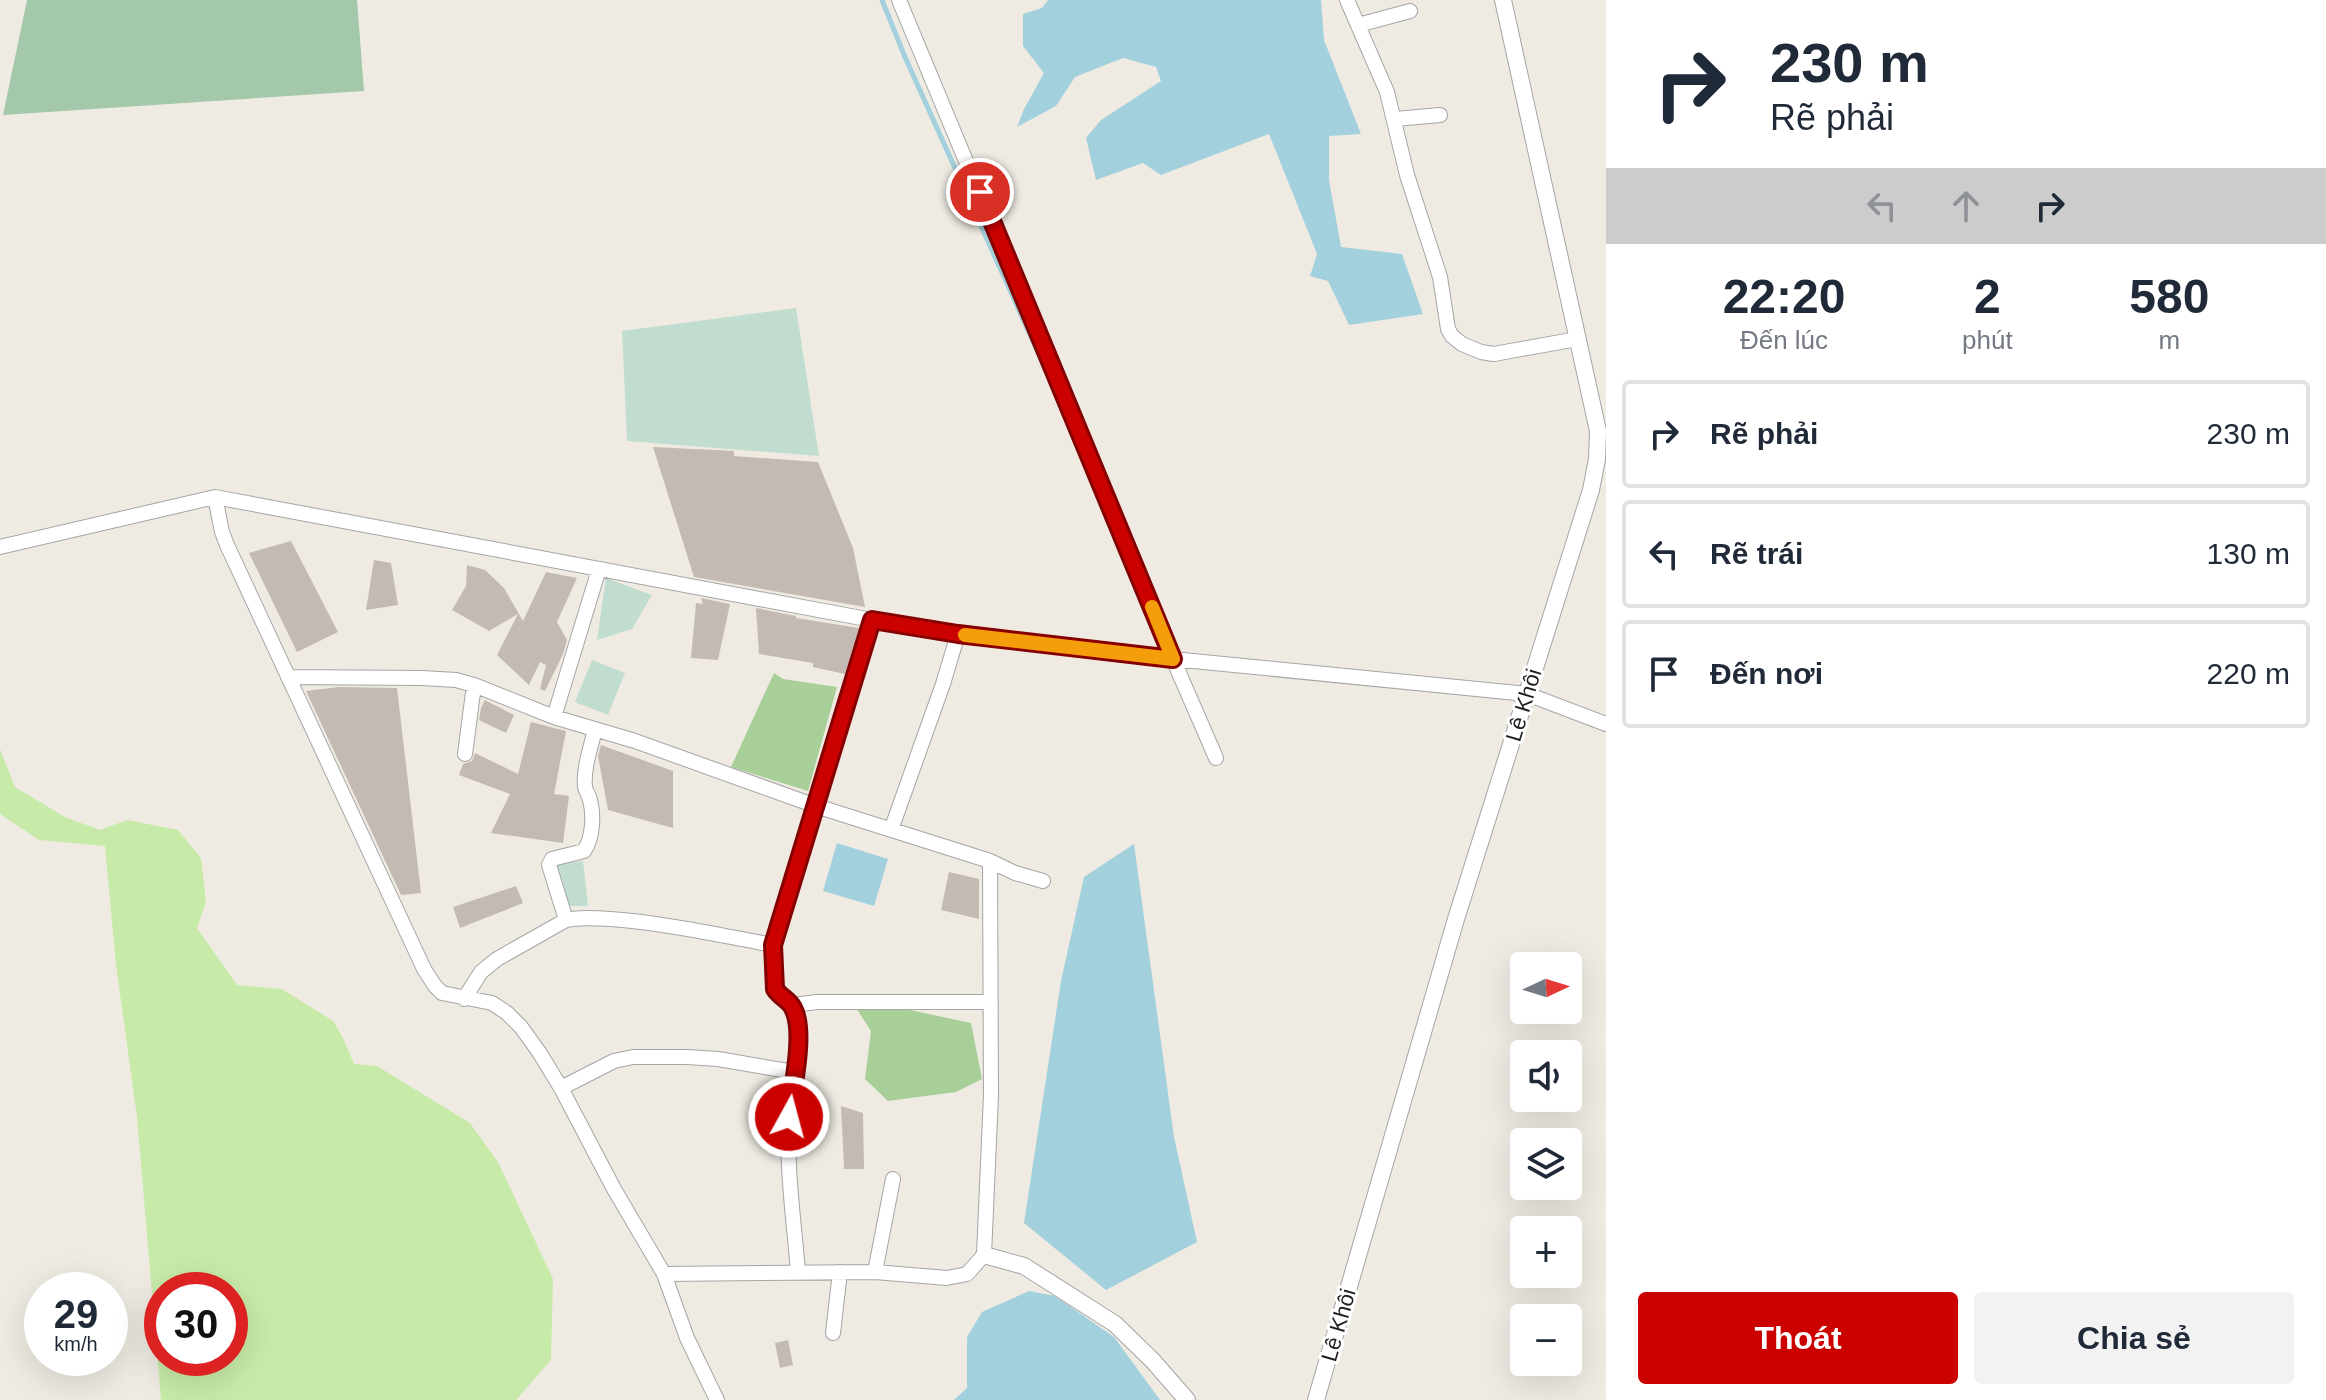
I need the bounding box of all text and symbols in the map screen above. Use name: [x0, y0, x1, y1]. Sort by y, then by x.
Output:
text: 230 m: [1770, 31, 1929, 94]
icon: right: [1638, 32, 1742, 136]
text: Rẽ phải: [1770, 97, 1894, 138]
pin: [946, 158, 1014, 226]
icon: arrive: [958, 170, 1002, 214]
icon: left: [1860, 184, 1904, 228]
icon: ahead: [1944, 184, 1988, 228]
icon: right: [2028, 184, 2072, 228]
text: 22:20: [1723, 270, 1845, 323]
text: 2: [1974, 270, 2001, 323]
text: 580: [2129, 270, 2209, 323]
text: Đến lúc: [1740, 325, 1828, 355]
text: phút: [1962, 325, 2013, 355]
text: m: [2158, 325, 2180, 355]
icon: right: [1642, 412, 1686, 456]
text: Rẽ phải: [1710, 417, 1818, 450]
text: 230 m: [2207, 417, 2290, 450]
icon: left: [1642, 532, 1686, 576]
text: Rẽ trái: [1710, 537, 1803, 570]
text: 130 m: [2207, 537, 2290, 570]
icon: arrive: [1642, 652, 1686, 696]
text: Đến nơi: [1710, 657, 1823, 690]
text: 220 m: [2207, 657, 2290, 690]
street label: Lê Khôi: [1501, 666, 1546, 744]
north arrow: [1510, 952, 1582, 1024]
map controls: [1510, 952, 1582, 1376]
button: sound: [1510, 1040, 1582, 1112]
position arrow: [747, 1075, 831, 1159]
button: layers: [1510, 1128, 1582, 1200]
button: +: [1510, 1216, 1582, 1288]
speed limit sign: 30: [144, 1272, 248, 1376]
street label: Lê Khôi: [1316, 1286, 1361, 1364]
text: 29: [54, 1292, 98, 1336]
button: Thoát: [1638, 1292, 1958, 1384]
button: Chia sẻ: [1974, 1292, 2294, 1384]
button: −: [1510, 1304, 1582, 1376]
text: km/h: [54, 1333, 98, 1355]

